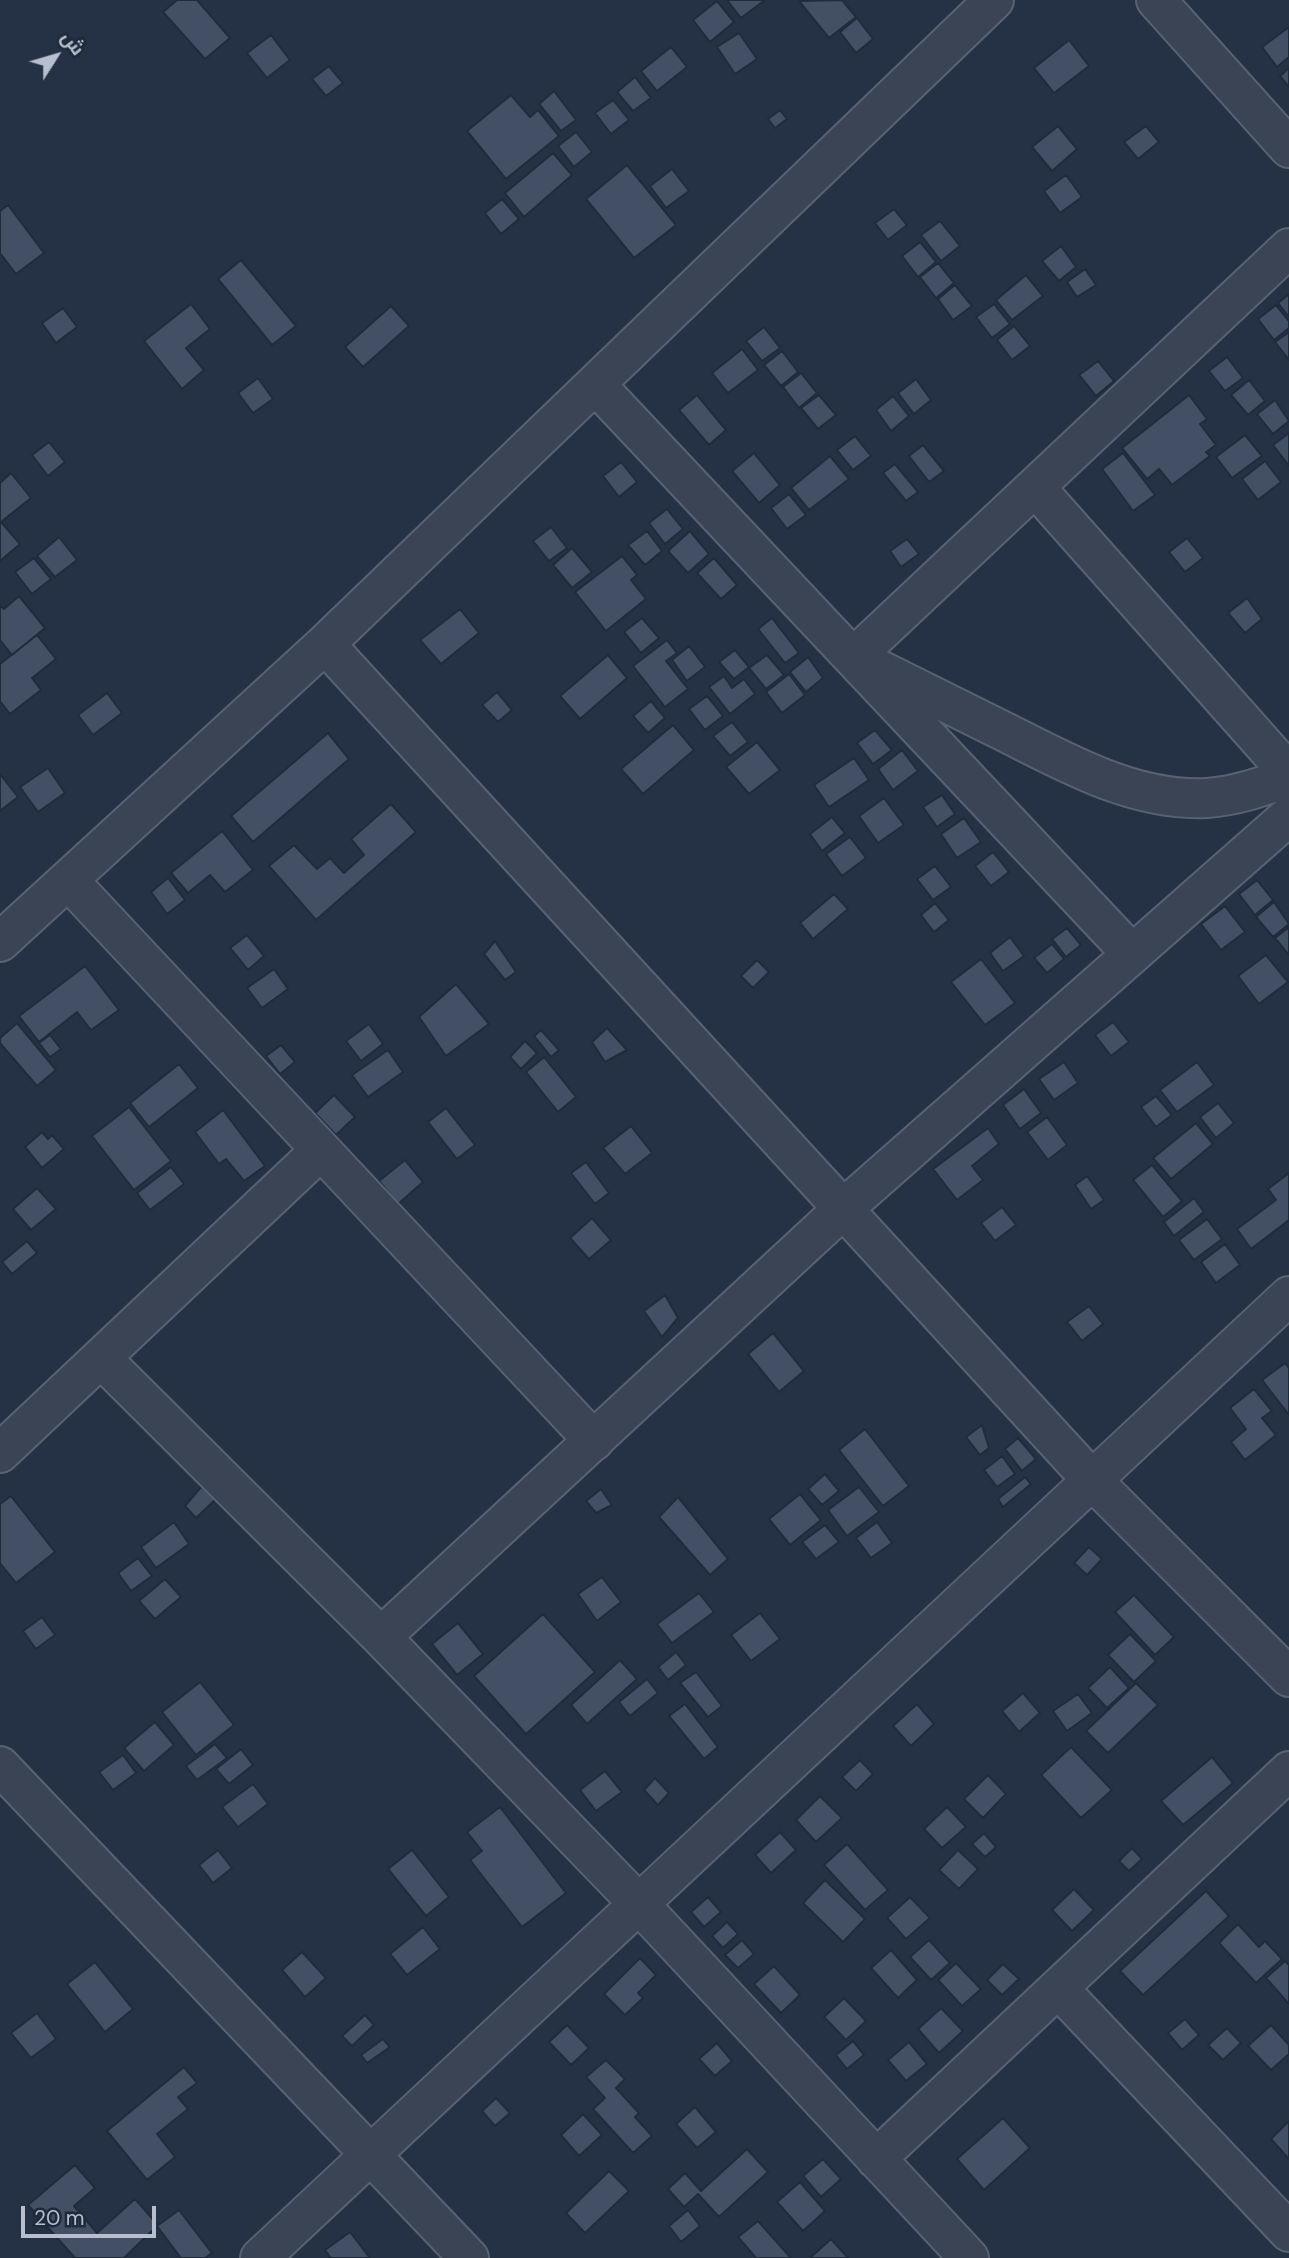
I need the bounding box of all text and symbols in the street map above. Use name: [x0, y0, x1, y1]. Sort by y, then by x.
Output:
north arrow: [21, 21, 91, 91]
text: ش: [56, 26, 90, 60]
scale bar: [24, 2192, 159, 2236]
text: 20 m: [34, 2204, 85, 2232]

